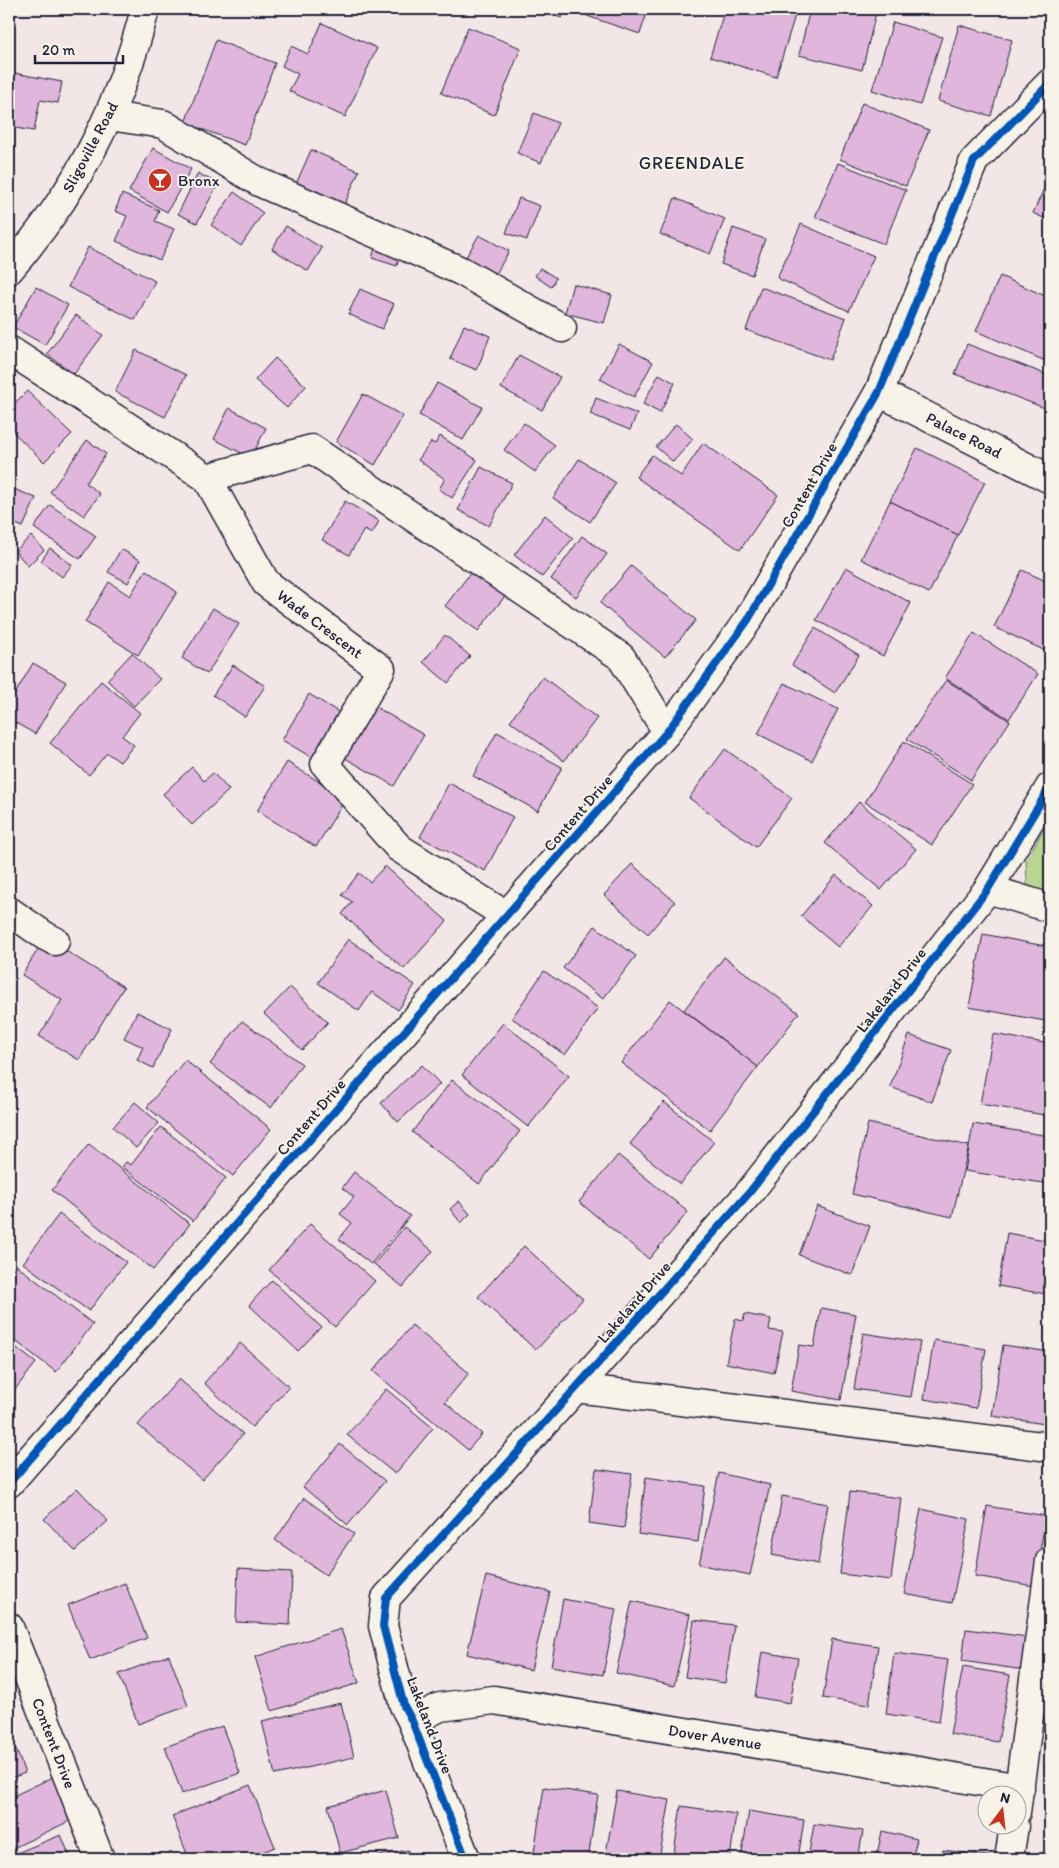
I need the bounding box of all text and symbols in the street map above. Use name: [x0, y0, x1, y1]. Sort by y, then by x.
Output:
scale bar: [35, 32, 122, 64]
text: 20 m: [42, 41, 76, 59]
street label: Sligoville Road: [58, 98, 122, 196]
district label: GREENDALE: [639, 152, 745, 174]
bar icon: Bronx: [147, 167, 173, 193]
place label: Bronx: [178, 171, 219, 190]
street label: Palace Road: [923, 408, 1005, 462]
street label: Content Drive: [777, 439, 841, 531]
street label: Wade Crescent: [273, 586, 367, 662]
street label: Content Drive: [539, 771, 617, 855]
street label: Lakeland Drive: [852, 944, 930, 1036]
street label: Content Drive: [272, 1075, 350, 1159]
street label: Lakeland Drive: [593, 1257, 675, 1347]
street label: Lakeland Drive: [403, 1674, 457, 1776]
street label: Content Drive: [28, 1695, 80, 1791]
street label: Dover Avenue: [667, 1720, 763, 1754]
north arrow: [976, 1786, 1026, 1836]
text: N: [998, 1788, 1012, 1807]

